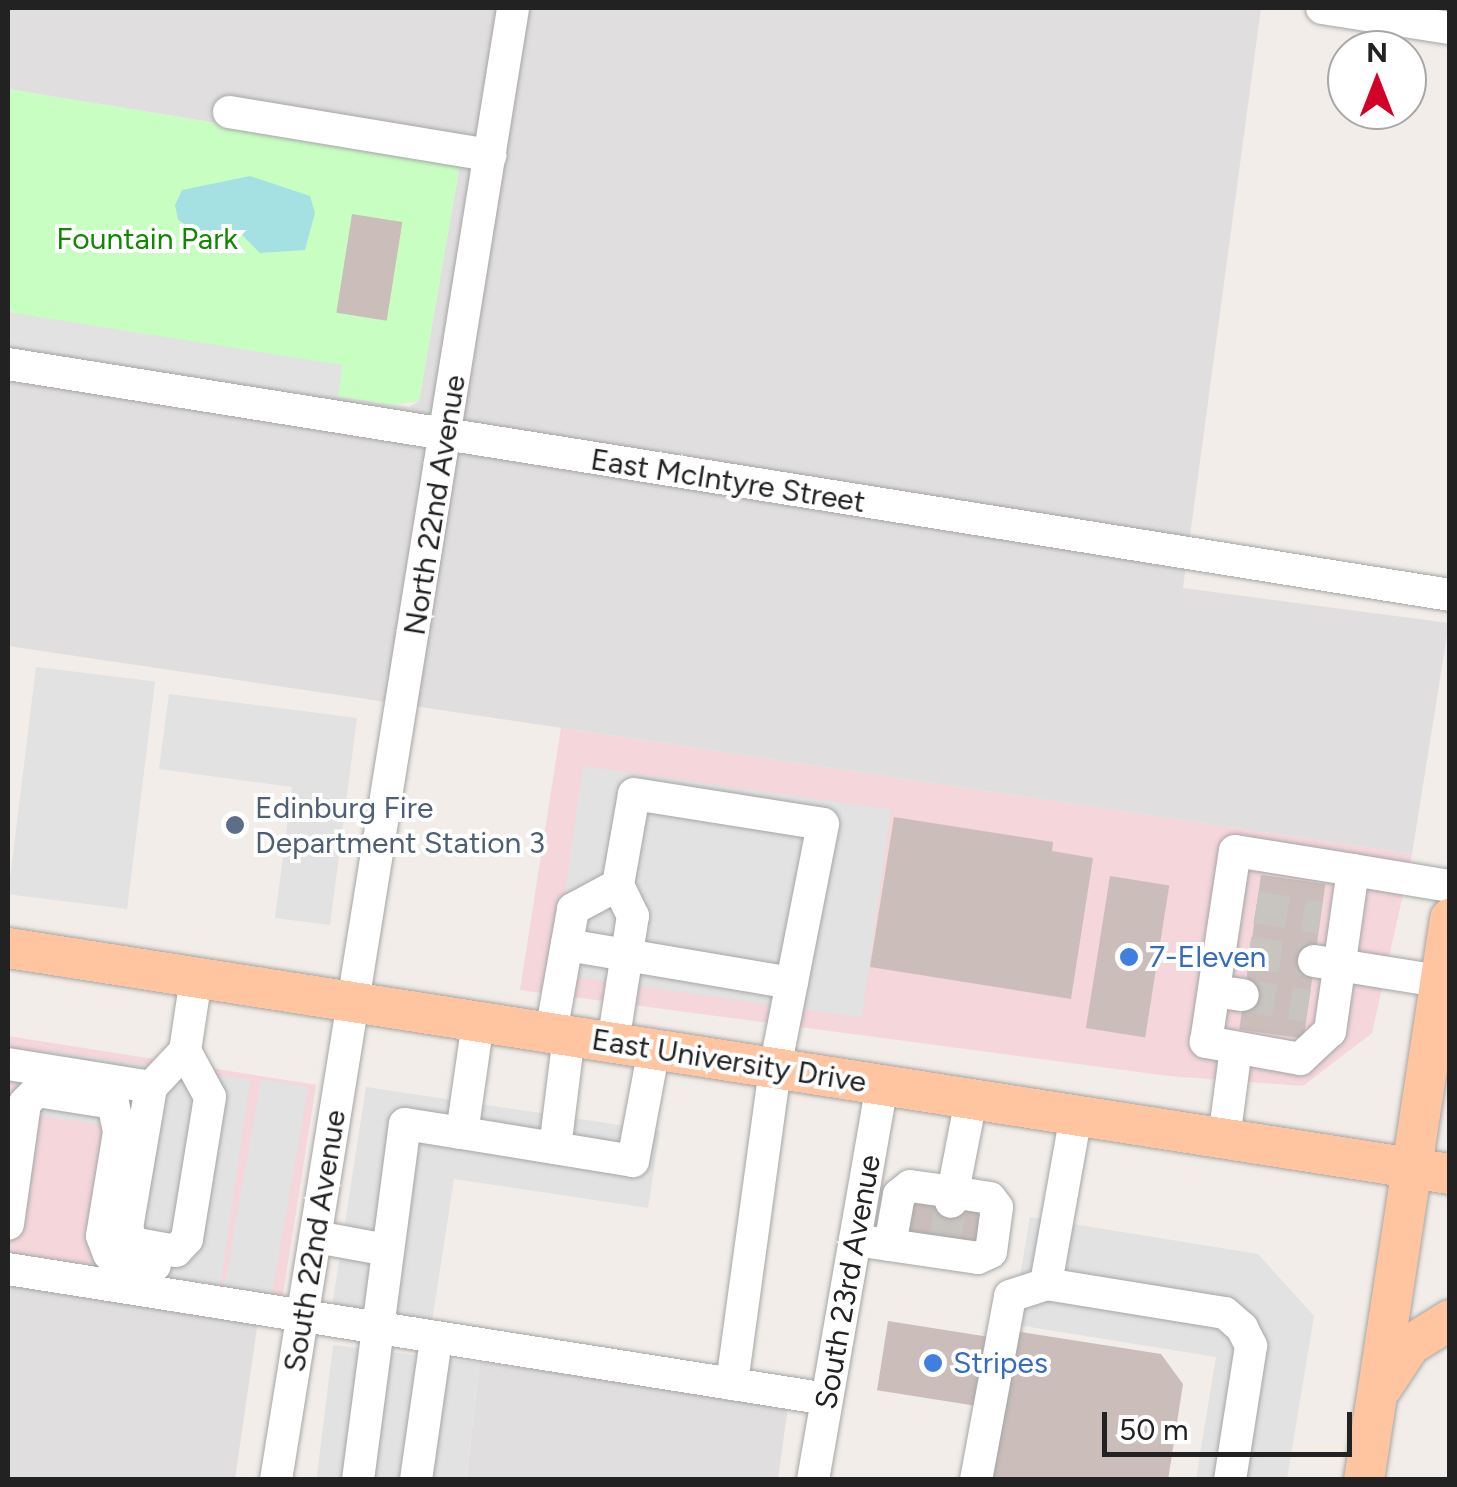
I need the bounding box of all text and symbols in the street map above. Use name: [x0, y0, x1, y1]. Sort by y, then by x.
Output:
north arrow: [1327, 30, 1427, 130]
text: N: [1366, 35, 1388, 69]
park label: Fountain Park: [56, 221, 238, 257]
street label: North 22nd Avenue: [397, 372, 473, 638]
street label: East McIntyre Street: [588, 442, 868, 520]
place label: Edinburg Fire Department Station 3: [255, 790, 545, 860]
marker: Edinburg Fire Department Station 3: [224, 814, 246, 836]
place label: 7-Eleven: [1149, 939, 1266, 975]
marker: 7-Eleven: [1118, 946, 1140, 968]
street label: East University Drive: [589, 1022, 869, 1100]
street label: South 22nd Avenue: [277, 1107, 353, 1375]
street label: South 23rd Avenue: [808, 1152, 888, 1412]
place label: Stripes: [953, 1345, 1048, 1381]
marker: Stripes: [922, 1352, 944, 1374]
scale bar: [1107, 1392, 1357, 1454]
text: 50 m: [1119, 1411, 1188, 1448]

